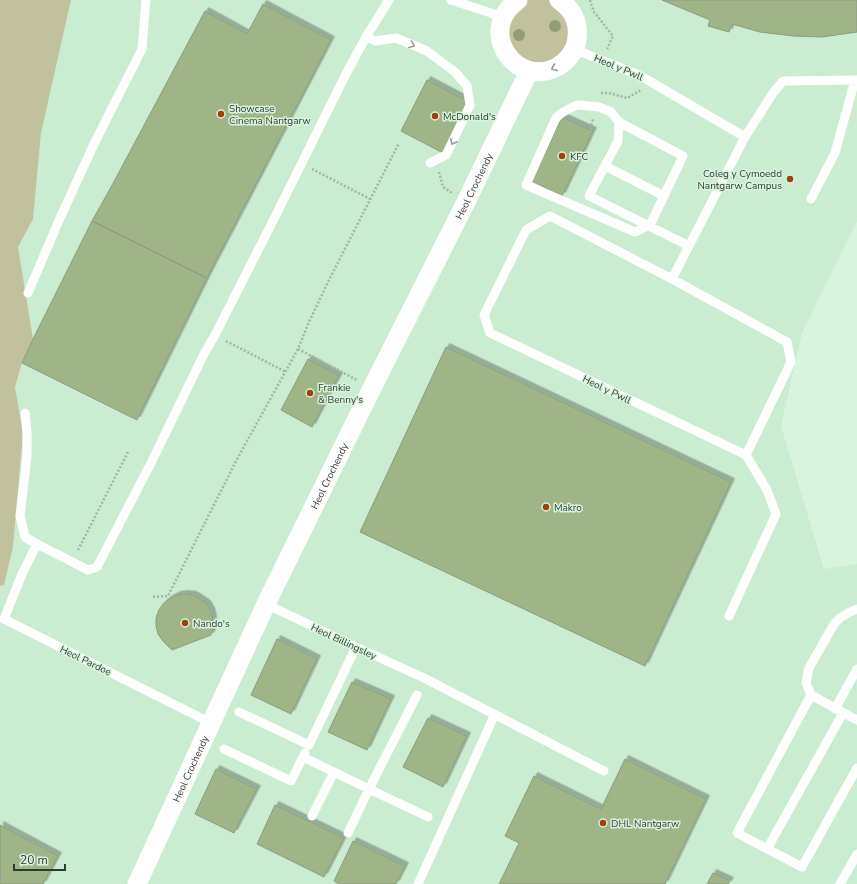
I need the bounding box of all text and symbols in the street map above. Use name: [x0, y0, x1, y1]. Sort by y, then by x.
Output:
one-way arrow: [409, 40, 416, 48]
street label: Heol y Pwll: [592, 51, 645, 85]
one-way arrow: [550, 63, 557, 71]
place label: Showcase Cinema Nantgarw: [229, 102, 311, 128]
marker: Showcase Cinema Nantgarw: [216, 109, 226, 119]
place label: McDonald's: [443, 110, 496, 124]
marker: McDonald's: [430, 111, 440, 121]
one-way arrow: [450, 138, 457, 145]
street label: Heol Crochendy: [452, 150, 497, 222]
place label: KFC: [570, 150, 589, 164]
marker: KFC: [557, 151, 567, 161]
place label: Coleg y Cymoedd Nantgarw Campus: [697, 167, 782, 193]
marker: Coleg y Cymoedd Nantgarw Campus: [785, 174, 795, 184]
street label: Heol y Pwll: [580, 372, 633, 408]
place label: Frankie & Benny's: [318, 381, 363, 407]
marker: Frankie & Benny's: [305, 388, 315, 398]
street label: Heol Crochendy: [308, 440, 352, 512]
place label: Makro: [554, 501, 582, 515]
marker: Makro: [541, 502, 551, 512]
place label: Nando's: [193, 617, 230, 631]
marker: Nando's: [180, 618, 190, 628]
street label: Heol Billingsley: [308, 621, 379, 664]
street label: Heol Pardoe: [57, 642, 114, 679]
street label: Heol Crochendy: [170, 733, 213, 805]
place label: DHL Nantgarw: [611, 817, 680, 831]
marker: DHL Nantgarw: [598, 818, 608, 828]
scale bar: [14, 846, 65, 872]
text: 20 m: [20, 852, 48, 868]

